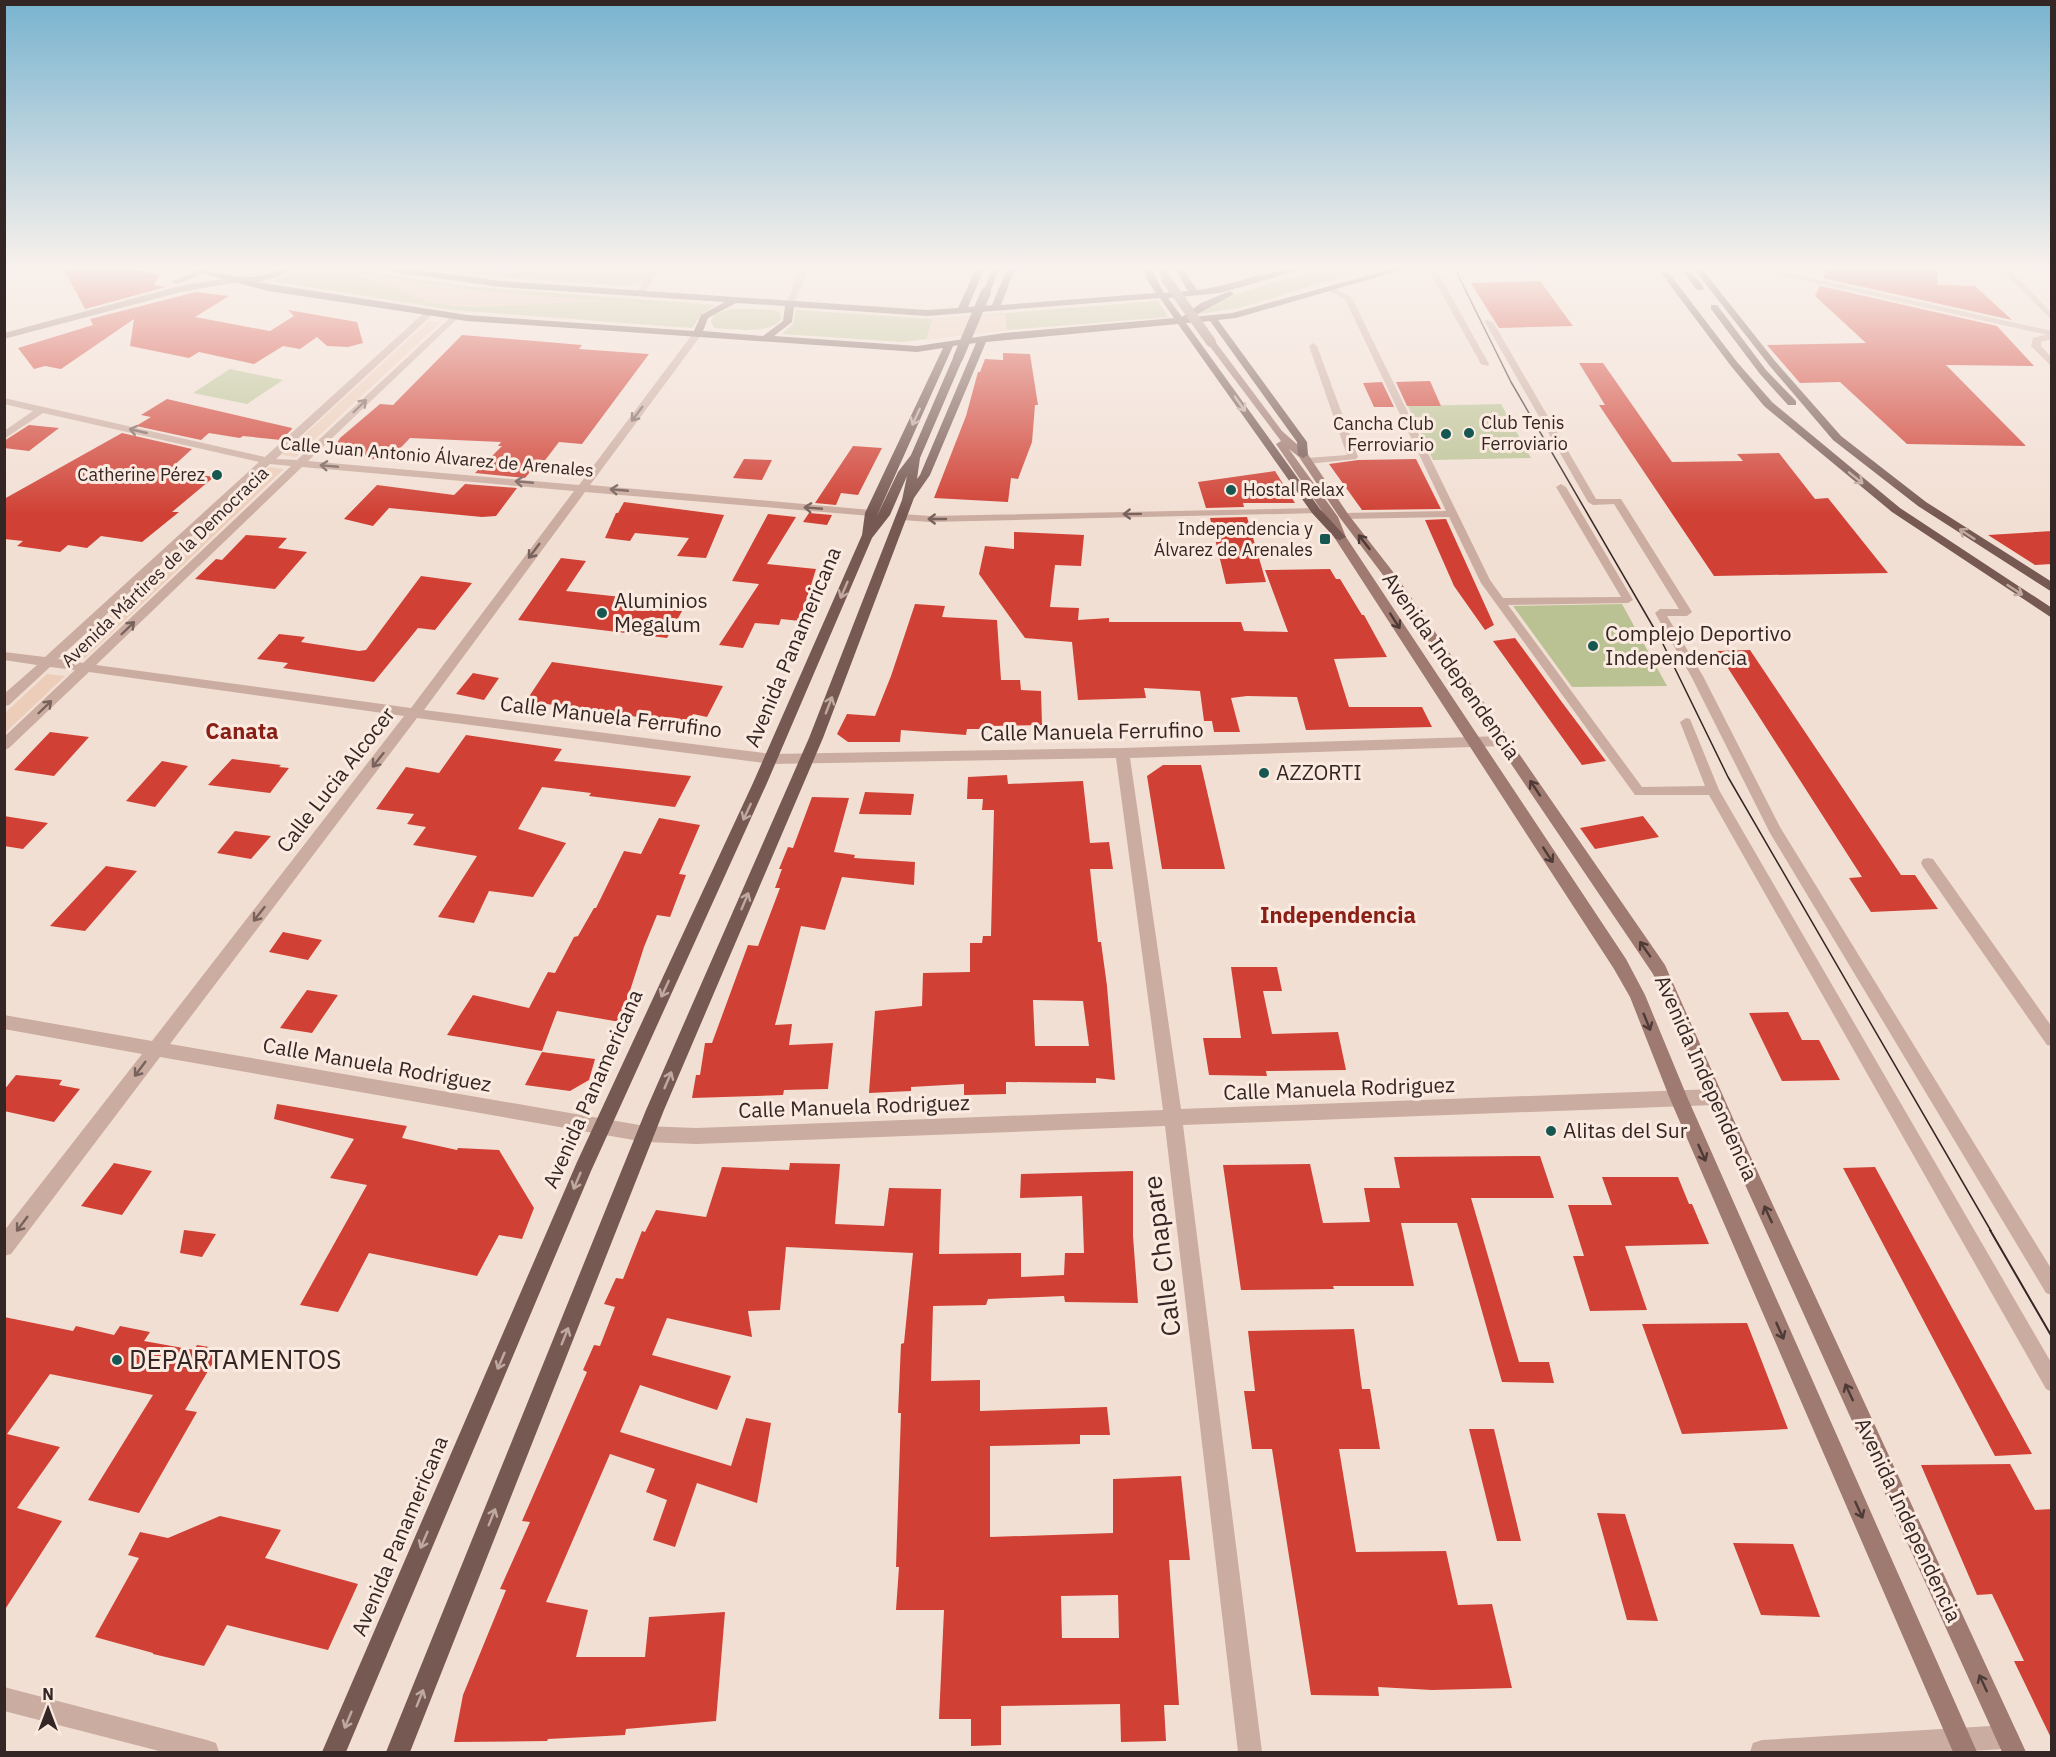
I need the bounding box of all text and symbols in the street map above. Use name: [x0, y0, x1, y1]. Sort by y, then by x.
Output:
one-way arrow: [1234, 396, 1247, 412]
one-way arrow: [353, 399, 368, 413]
one-way arrow: [630, 406, 643, 422]
one-way arrow: [909, 408, 921, 426]
place label: Club Tenis Ferroviario: [1481, 411, 1568, 455]
place label: Cancha Club Ferroviario: [1333, 412, 1434, 456]
one-way arrow: [128, 425, 147, 437]
marker: Club Tenis Ferroviario: [1462, 426, 1476, 440]
marker: Cancha Club Ferroviario: [1439, 427, 1453, 441]
street label: Calle Juan Antonio Álvarez de Arenales: [279, 431, 595, 482]
one-way arrow: [320, 460, 340, 471]
street label: Avenida Mártires de la Democracia: [56, 461, 273, 672]
place label: Catherine Pérez: [77, 463, 205, 486]
marker: Catherine Pérez: [210, 468, 224, 482]
one-way arrow: [1847, 472, 1863, 485]
one-way arrow: [514, 476, 534, 487]
place label: Hostal Relax: [1243, 478, 1344, 501]
marker: Hostal Relax: [1224, 483, 1238, 497]
one-way arrow: [610, 484, 630, 495]
one-way arrow: [804, 502, 824, 513]
one-way arrow: [1122, 509, 1142, 520]
one-way arrow: [927, 513, 947, 525]
place label: Independencia y Álvarez de Arenales: [1154, 517, 1313, 561]
one-way arrow: [1958, 528, 1975, 541]
marker: Independencia y Álvarez de Arenales: [1318, 532, 1332, 546]
one-way arrow: [1357, 534, 1370, 550]
one-way arrow: [528, 542, 541, 558]
street label: Avenida Panamericana: [737, 542, 847, 751]
street label: Avenida Independencia: [1377, 566, 1527, 765]
one-way arrow: [838, 581, 849, 599]
one-way arrow: [2006, 585, 2023, 597]
place label: Aluminios Megalum: [614, 586, 708, 638]
marker: Aluminios Megalum: [595, 606, 609, 620]
one-way arrow: [1389, 612, 1401, 629]
place label: Complejo Deportivo Independencia: [1605, 619, 1791, 671]
one-way arrow: [121, 620, 136, 635]
marker: Complejo Deportivo Independencia: [1586, 639, 1600, 653]
street label: Calle Manuela Ferrufino: [499, 689, 724, 744]
one-way arrow: [824, 697, 835, 715]
one-way arrow: [38, 699, 53, 714]
street label: Calle Lucia Alcocer: [270, 701, 401, 858]
street label: Calle Manuela Ferrufino: [980, 715, 1204, 747]
district label: Canata: [205, 716, 279, 745]
one-way arrow: [372, 751, 384, 767]
place label: AZZORTI: [1276, 758, 1362, 786]
marker: AZZORTI: [1257, 766, 1271, 780]
one-way arrow: [1529, 780, 1541, 797]
one-way arrow: [740, 803, 751, 821]
one-way arrow: [1542, 846, 1554, 862]
one-way arrow: [740, 893, 751, 911]
district label: Independencia: [1260, 900, 1416, 929]
one-way arrow: [253, 906, 266, 922]
one-way arrow: [1639, 941, 1651, 958]
street label: Avenida Independencia: [1649, 970, 1765, 1185]
one-way arrow: [658, 979, 670, 997]
street label: Avenida Panamericana: [536, 985, 649, 1192]
one-way arrow: [1643, 1012, 1654, 1030]
street label: Calle Manuela Rodriguez: [261, 1030, 494, 1098]
one-way arrow: [134, 1061, 147, 1077]
street label: Calle Manuela Rodriguez: [1223, 1070, 1455, 1106]
one-way arrow: [662, 1072, 674, 1090]
street label: Calle Manuela Rodriguez: [738, 1088, 970, 1124]
place label: Alitas del Sur: [1563, 1116, 1688, 1144]
marker: Alitas del Sur: [1544, 1124, 1558, 1138]
one-way arrow: [1697, 1143, 1708, 1161]
one-way arrow: [571, 1172, 582, 1190]
street label: Calle Chapare: [1134, 1174, 1188, 1339]
one-way arrow: [1761, 1206, 1773, 1224]
one-way arrow: [16, 1216, 29, 1232]
one-way arrow: [1775, 1322, 1787, 1340]
one-way arrow: [560, 1327, 571, 1346]
place label: DEPARTAMENTOS: [129, 1342, 341, 1376]
one-way arrow: [495, 1351, 506, 1369]
marker: DEPARTAMENTOS: [110, 1353, 124, 1367]
one-way arrow: [1842, 1383, 1854, 1401]
street label: Avenida Independencia: [1849, 1413, 1969, 1626]
street label: Avenida Panamericana: [344, 1431, 454, 1640]
one-way arrow: [1853, 1500, 1865, 1518]
one-way arrow: [487, 1508, 498, 1527]
one-way arrow: [418, 1531, 429, 1549]
one-way arrow: [1976, 1675, 1988, 1693]
north arrow: [18, 1679, 78, 1739]
text: N: [42, 1684, 54, 1704]
one-way arrow: [415, 1689, 426, 1708]
one-way arrow: [342, 1710, 353, 1728]

